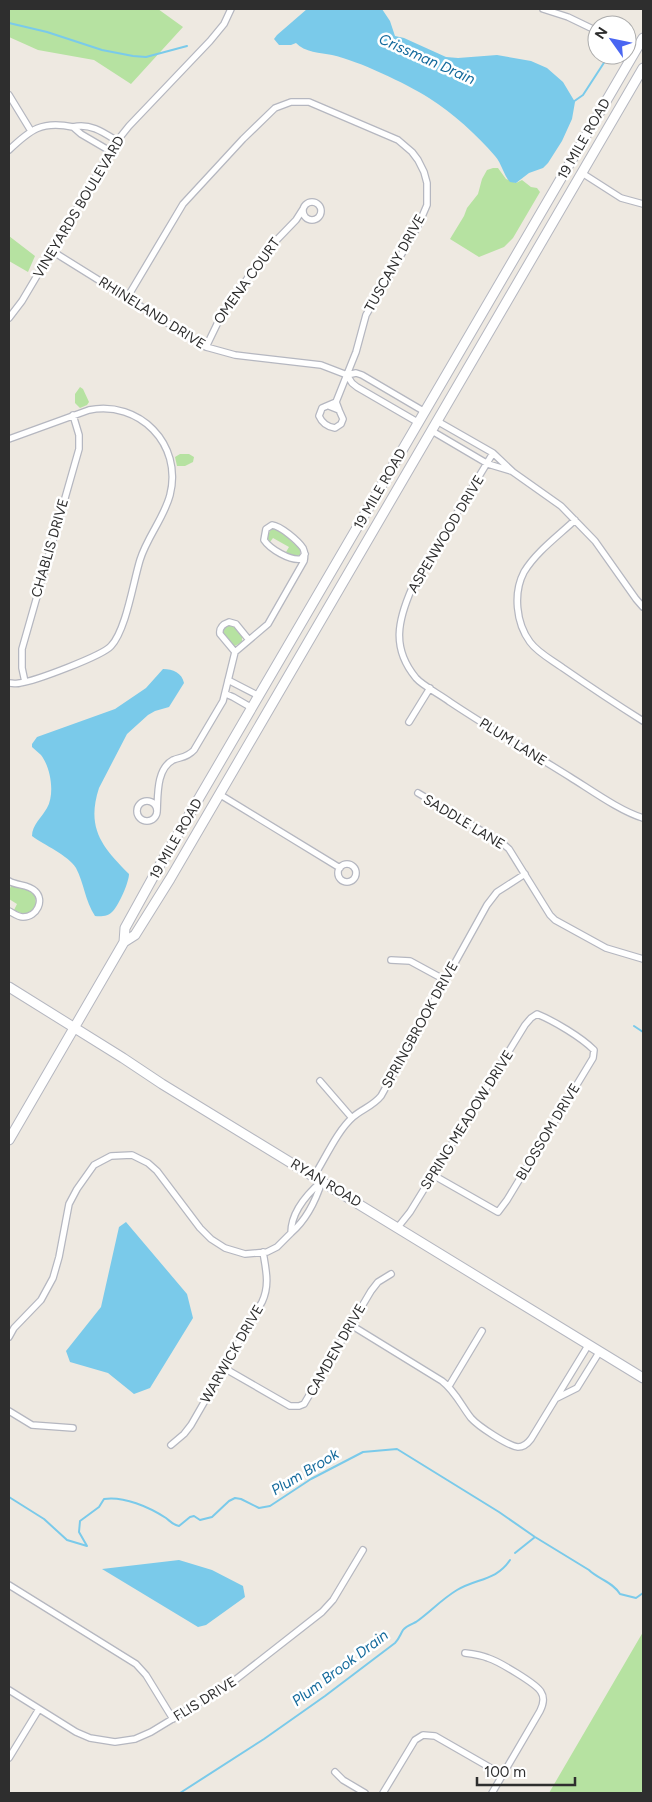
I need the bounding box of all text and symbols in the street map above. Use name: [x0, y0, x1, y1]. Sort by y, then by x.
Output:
north arrow: [587, 15, 637, 65]
text: N: [591, 24, 612, 42]
water label: Crissman Drain: [376, 30, 478, 88]
street label: 19 MILE ROAD: [554, 96, 614, 182]
street label: VINEYARDS BOULEVARD: [30, 133, 128, 281]
street label: TUSCANY DRIVE: [361, 211, 429, 315]
street label: OMENA COURT: [210, 234, 284, 327]
street label: RHINELAND DRIVE: [95, 273, 209, 353]
street label: 19 MILE ROAD: [350, 446, 410, 532]
street label: ASPENWOOD DRIVE: [404, 472, 488, 596]
street label: CHABLIS DRIVE: [28, 497, 72, 599]
street label: PLUM LANE: [476, 715, 550, 769]
street label: SADDLE LANE: [420, 791, 508, 853]
street label: 19 MILE ROAD: [146, 796, 206, 882]
street label: SPRINGBROOK DRIVE: [378, 959, 462, 1091]
street label: SPRING MEADOW DRIVE: [417, 1047, 517, 1193]
street label: BLOSSOM DRIVE: [512, 1080, 584, 1184]
street label: RYAN ROAD: [287, 1155, 365, 1211]
street label: CAMDEN DRIVE: [303, 1301, 369, 1399]
street label: WARWICK DRIVE: [197, 1302, 267, 1406]
water label: Plum Brook: [268, 1444, 343, 1499]
water label: Plum Brook Drain: [288, 1626, 392, 1710]
street label: FLIS DRIVE: [170, 1673, 240, 1725]
scale bar: [477, 1754, 574, 1786]
text: 100 m: [484, 1763, 526, 1781]

